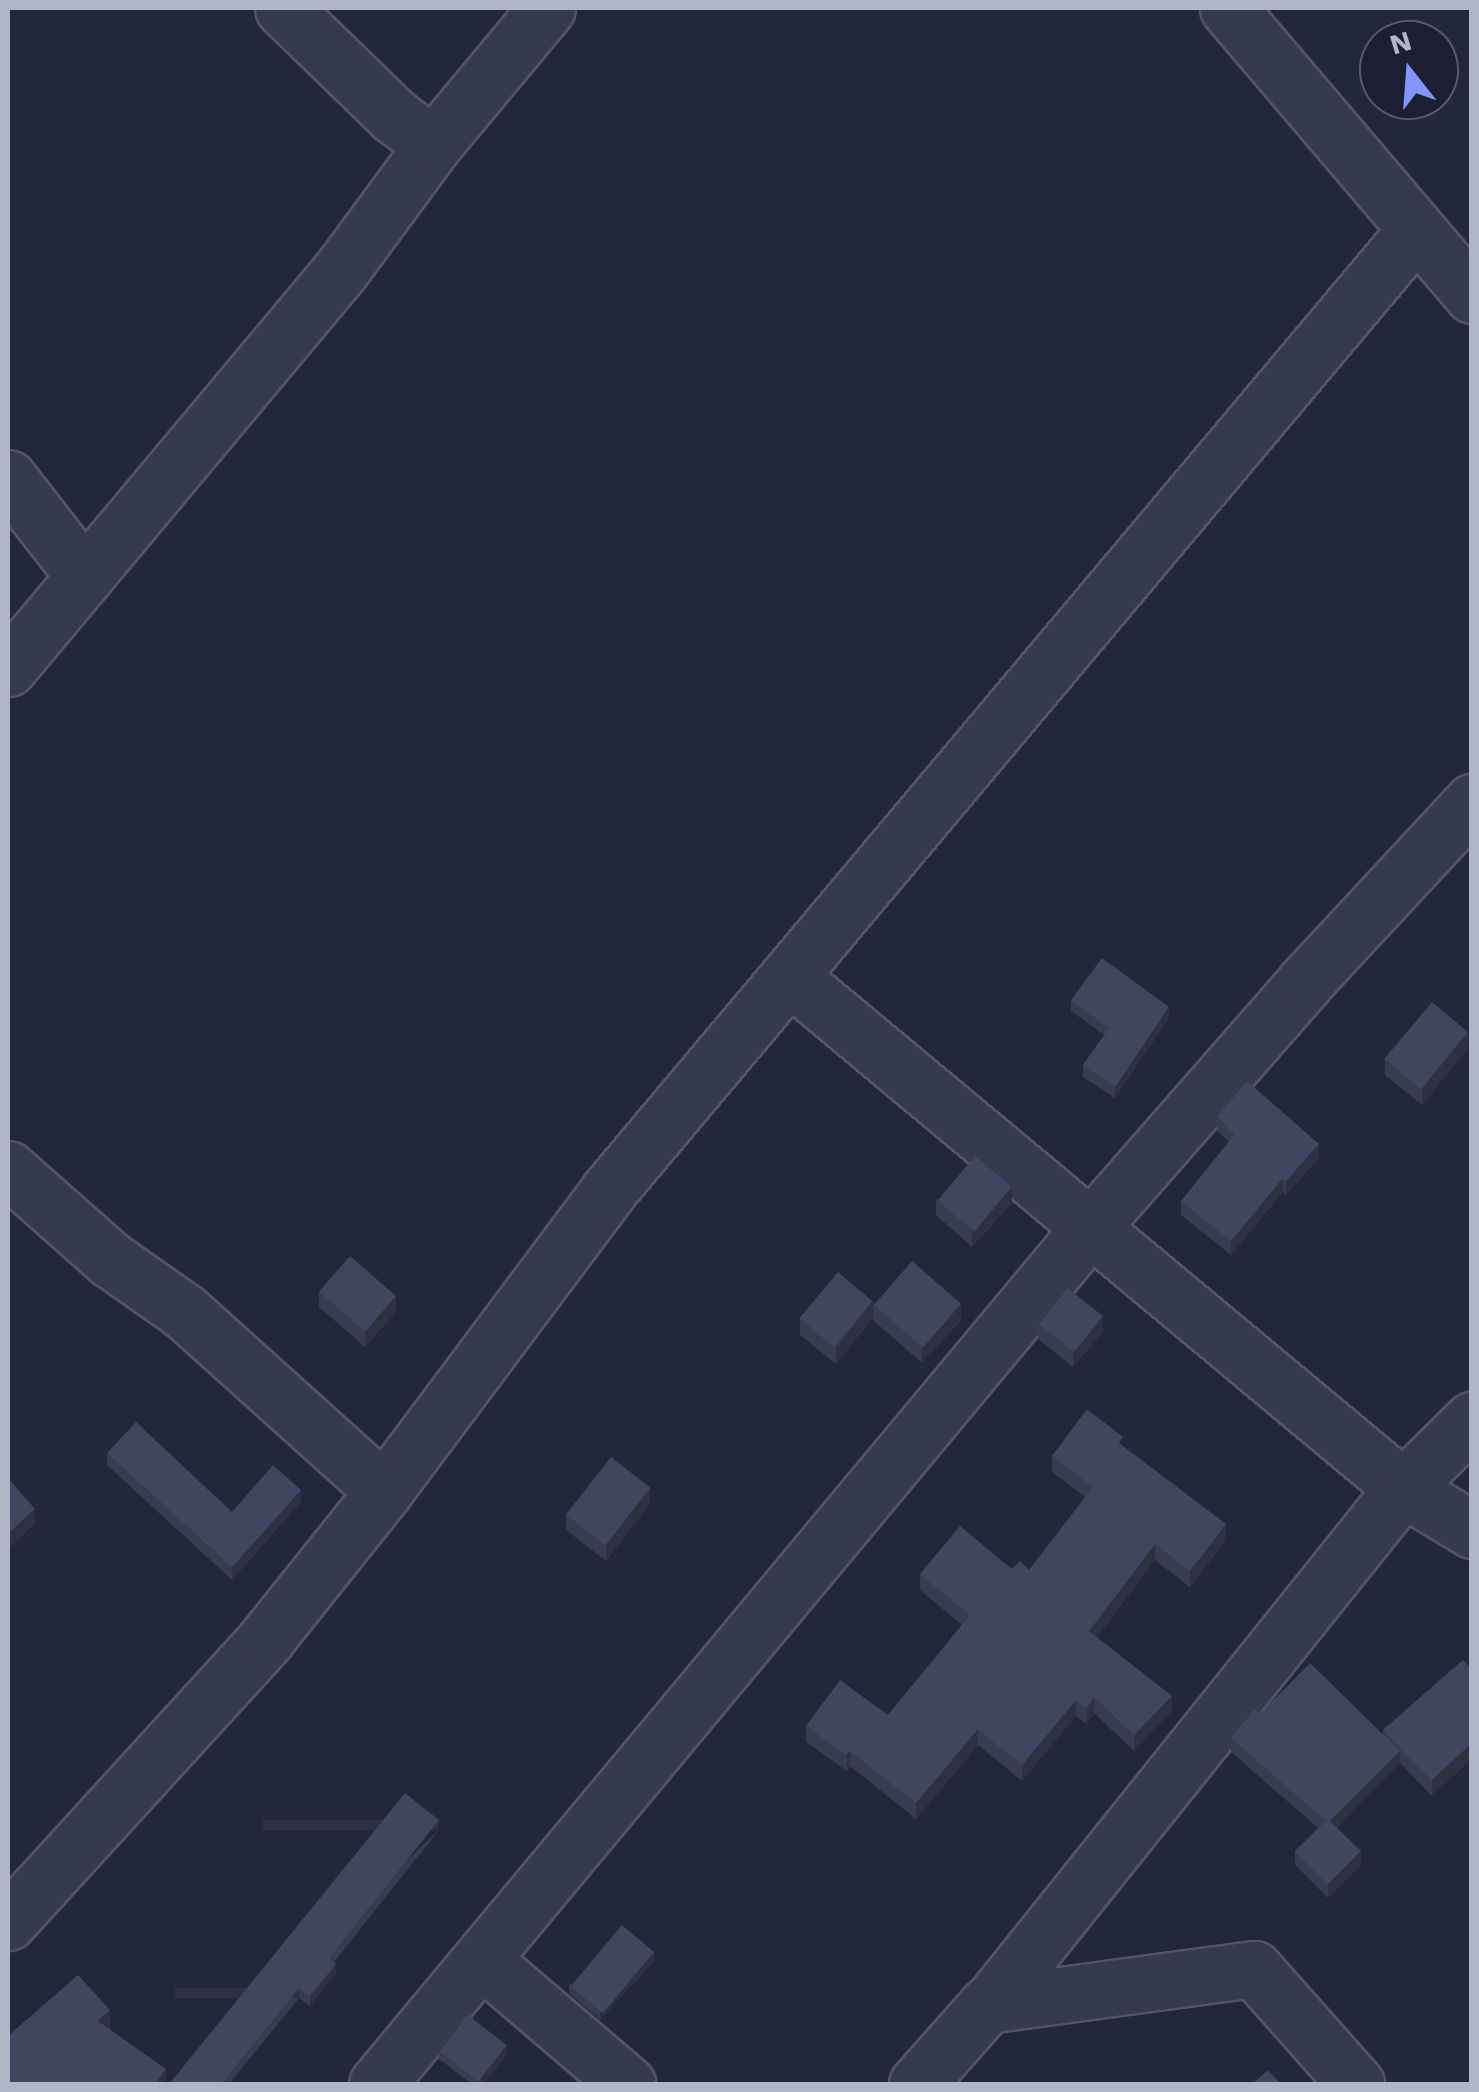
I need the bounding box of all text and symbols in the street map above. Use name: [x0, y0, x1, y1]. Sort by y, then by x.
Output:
north arrow: [1359, 20, 1459, 120]
text: N: [1386, 24, 1415, 62]

